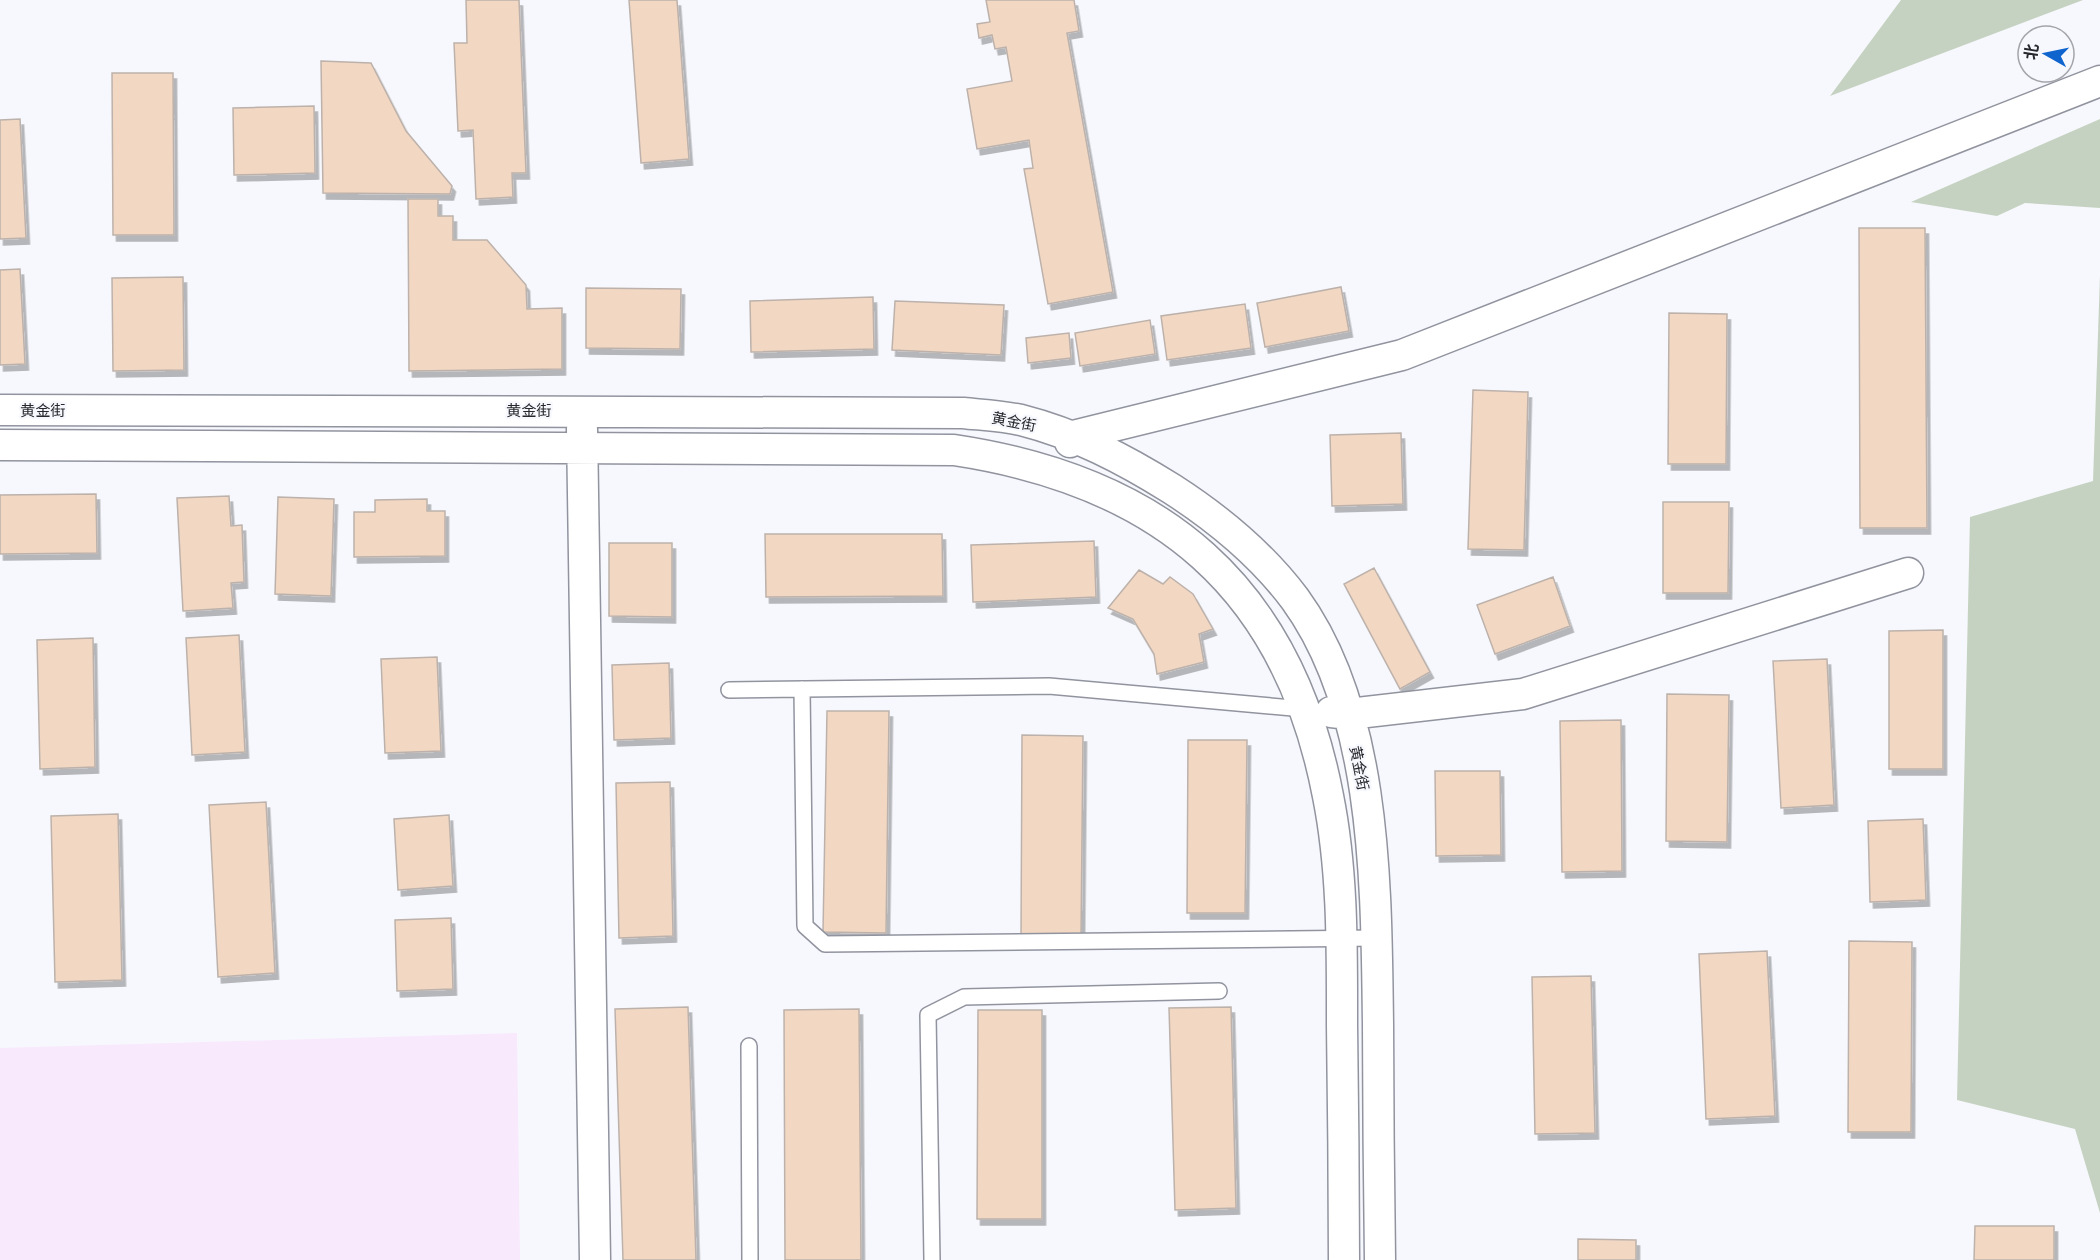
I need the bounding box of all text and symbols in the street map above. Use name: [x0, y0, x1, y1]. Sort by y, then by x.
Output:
north arrow: [2016, 24, 2076, 84]
text: 北: [2020, 42, 2041, 61]
street label: 黄金街: [20, 401, 66, 419]
street label: 黄金街: [506, 401, 552, 419]
street label: 黄金街: [990, 408, 1038, 434]
street label: 黄金街: [1347, 744, 1373, 792]

